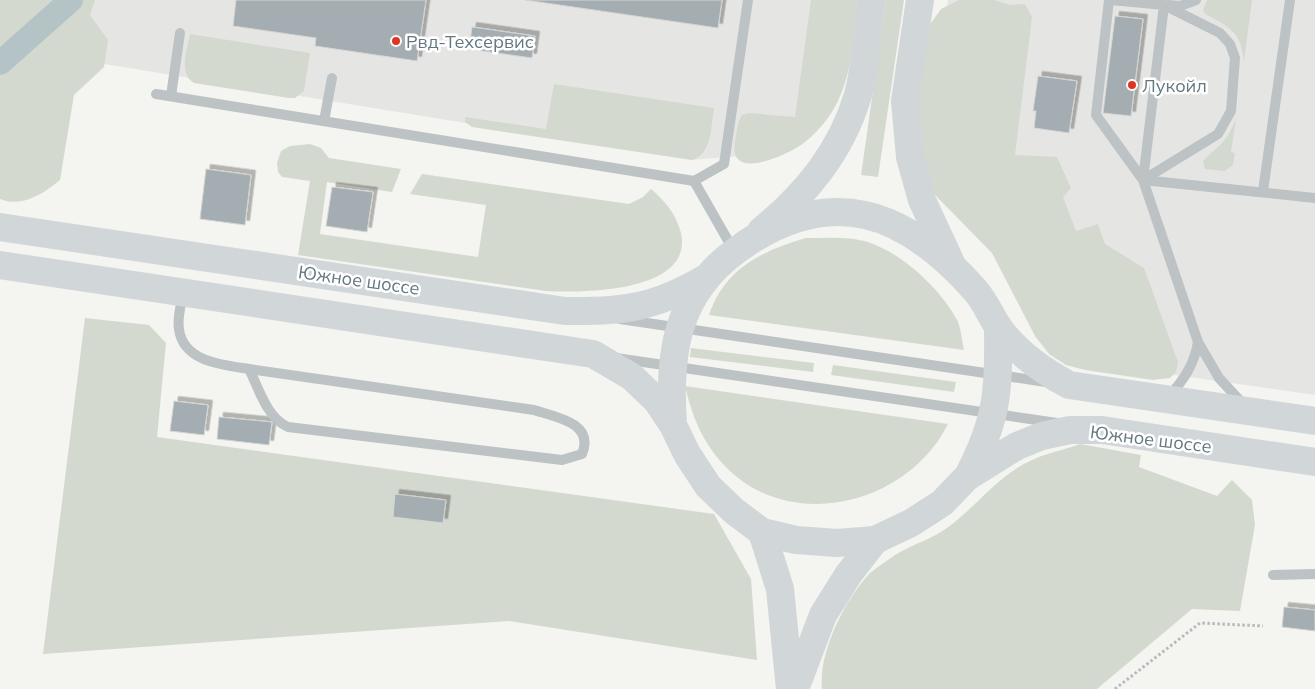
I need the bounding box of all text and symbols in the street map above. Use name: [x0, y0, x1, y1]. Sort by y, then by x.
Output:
place label: Рвд-Техсервис: [406, 30, 534, 53]
marker: Рвд-Техсервис: [390, 35, 402, 47]
place label: Лукойл: [1142, 74, 1207, 97]
marker: Лукойл: [1126, 79, 1138, 91]
street label: Южное шоссе: [297, 260, 421, 300]
street label: Южное шоссе: [1089, 420, 1213, 458]

